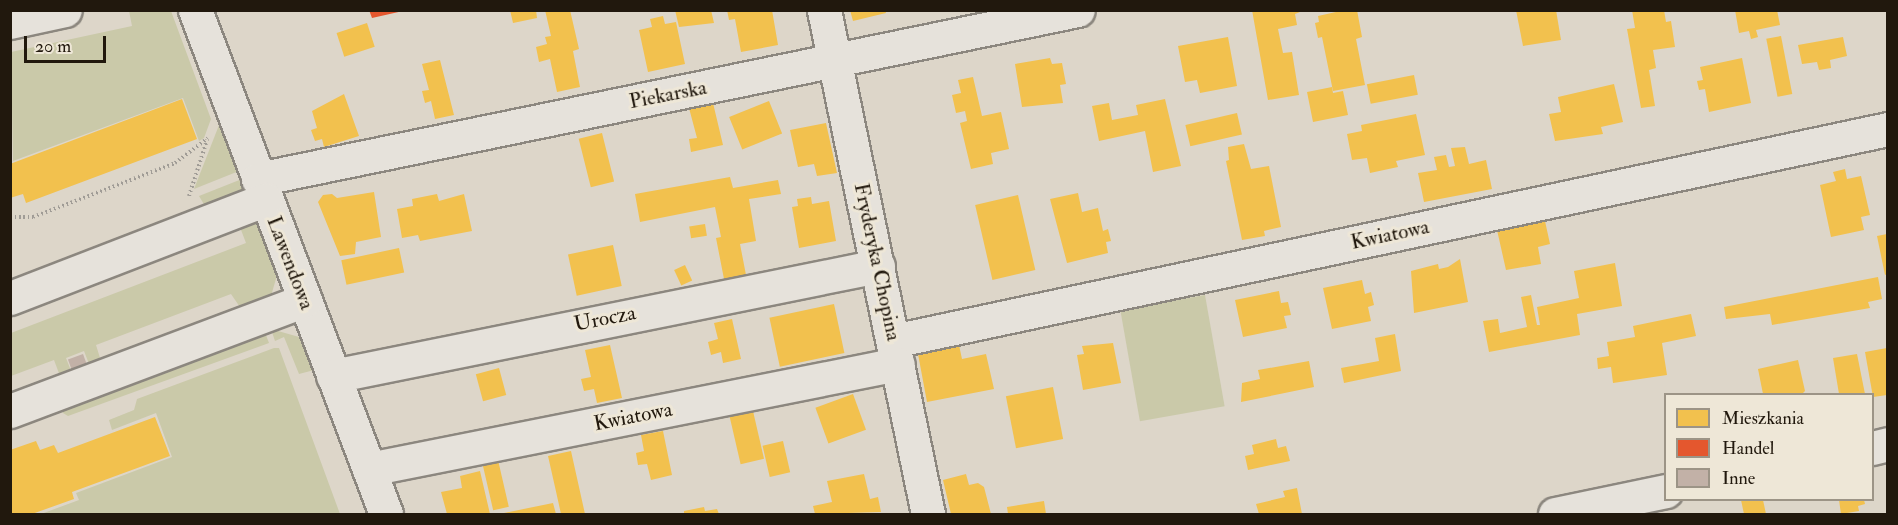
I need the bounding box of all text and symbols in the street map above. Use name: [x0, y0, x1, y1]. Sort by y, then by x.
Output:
scale bar: [27, 24, 110, 62]
text: 20 m: [35, 35, 71, 58]
street label: Piekarska: [627, 75, 709, 115]
street label: Fryderyka Chopina: [848, 181, 906, 343]
street label: Lawendowa: [261, 213, 319, 313]
street label: Kwiatowa: [1349, 214, 1431, 256]
street label: Urocza: [572, 301, 638, 337]
legend: [1664, 393, 1874, 501]
street label: Kwiatowa: [592, 397, 674, 437]
text: Mieszkania: [1722, 407, 1804, 430]
text: Handel: [1722, 437, 1774, 460]
text: Inne: [1722, 467, 1755, 490]

